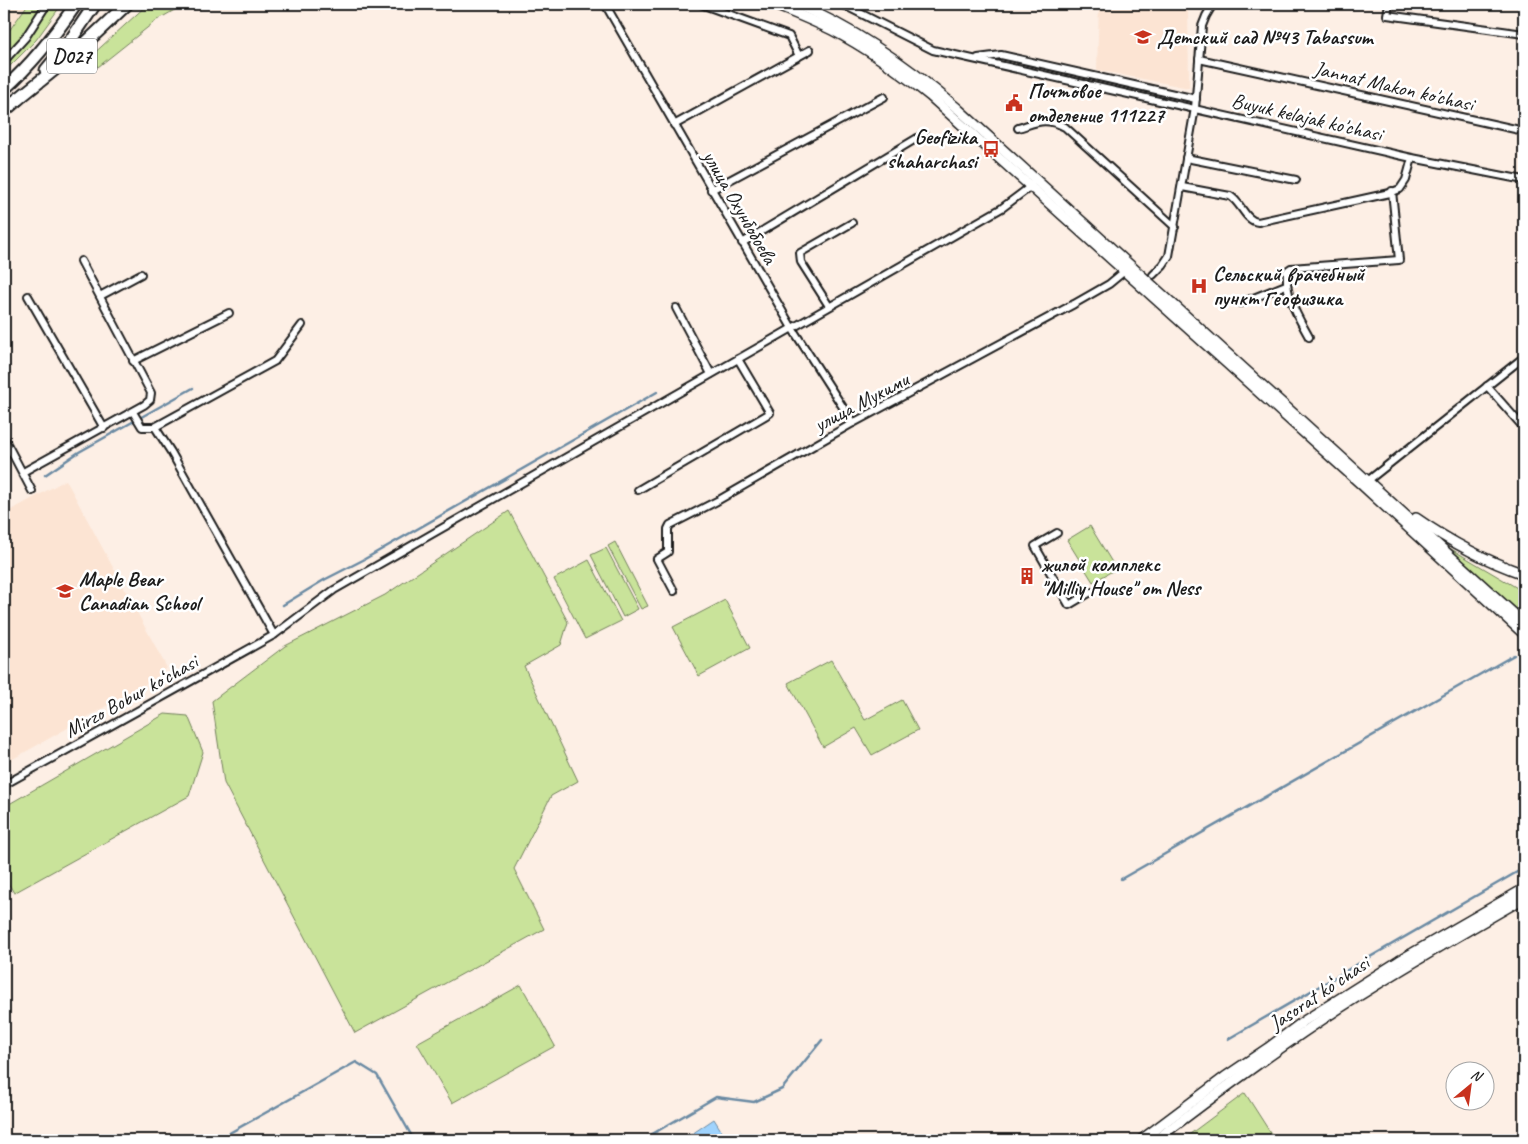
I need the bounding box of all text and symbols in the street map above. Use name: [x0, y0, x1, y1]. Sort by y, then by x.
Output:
place label: Детский сад №43 Tabassum: [1157, 24, 1375, 50]
school or university icon: Детский сад №43 Tabassum: [1133, 27, 1153, 47]
road number: D027: [47, 38, 97, 74]
street label: Jannat Makon ko'chasi: [1311, 55, 1479, 118]
place label: Почтовое отделение 111227: [1028, 78, 1166, 128]
street label: Buyuk kelajak ko'chasi: [1229, 87, 1388, 148]
public building icon: Почтовое отделение 111227: [1004, 93, 1024, 113]
place label: Geofizika shaharchasi: [887, 124, 980, 174]
bus stop icon: Geofizika shaharchasi: [981, 139, 1001, 159]
street label: улица Охунбобоева: [696, 144, 784, 270]
place label: Сельский врачебный пункт Геофизика: [1213, 261, 1366, 311]
hospital icon: Сельский врачебный пункт Геофизика: [1189, 276, 1209, 296]
street label: улица Мукими: [808, 365, 915, 439]
place label: жилой комплекс "Milliy House" от Ness: [1041, 551, 1203, 601]
place label: Maple Bear Canadian School: [79, 566, 204, 616]
building icon: жилой комплекс "Milliy House" от Ness: [1017, 566, 1037, 586]
school or university icon: Maple Bear Canadian School: [55, 581, 75, 601]
street label: Mirzo Bobur ko‘chasi: [60, 647, 205, 743]
street label: Jasorat koʻchasi: [1263, 948, 1377, 1037]
north arrow: [1446, 1062, 1496, 1112]
text: N: [1468, 1066, 1486, 1086]

